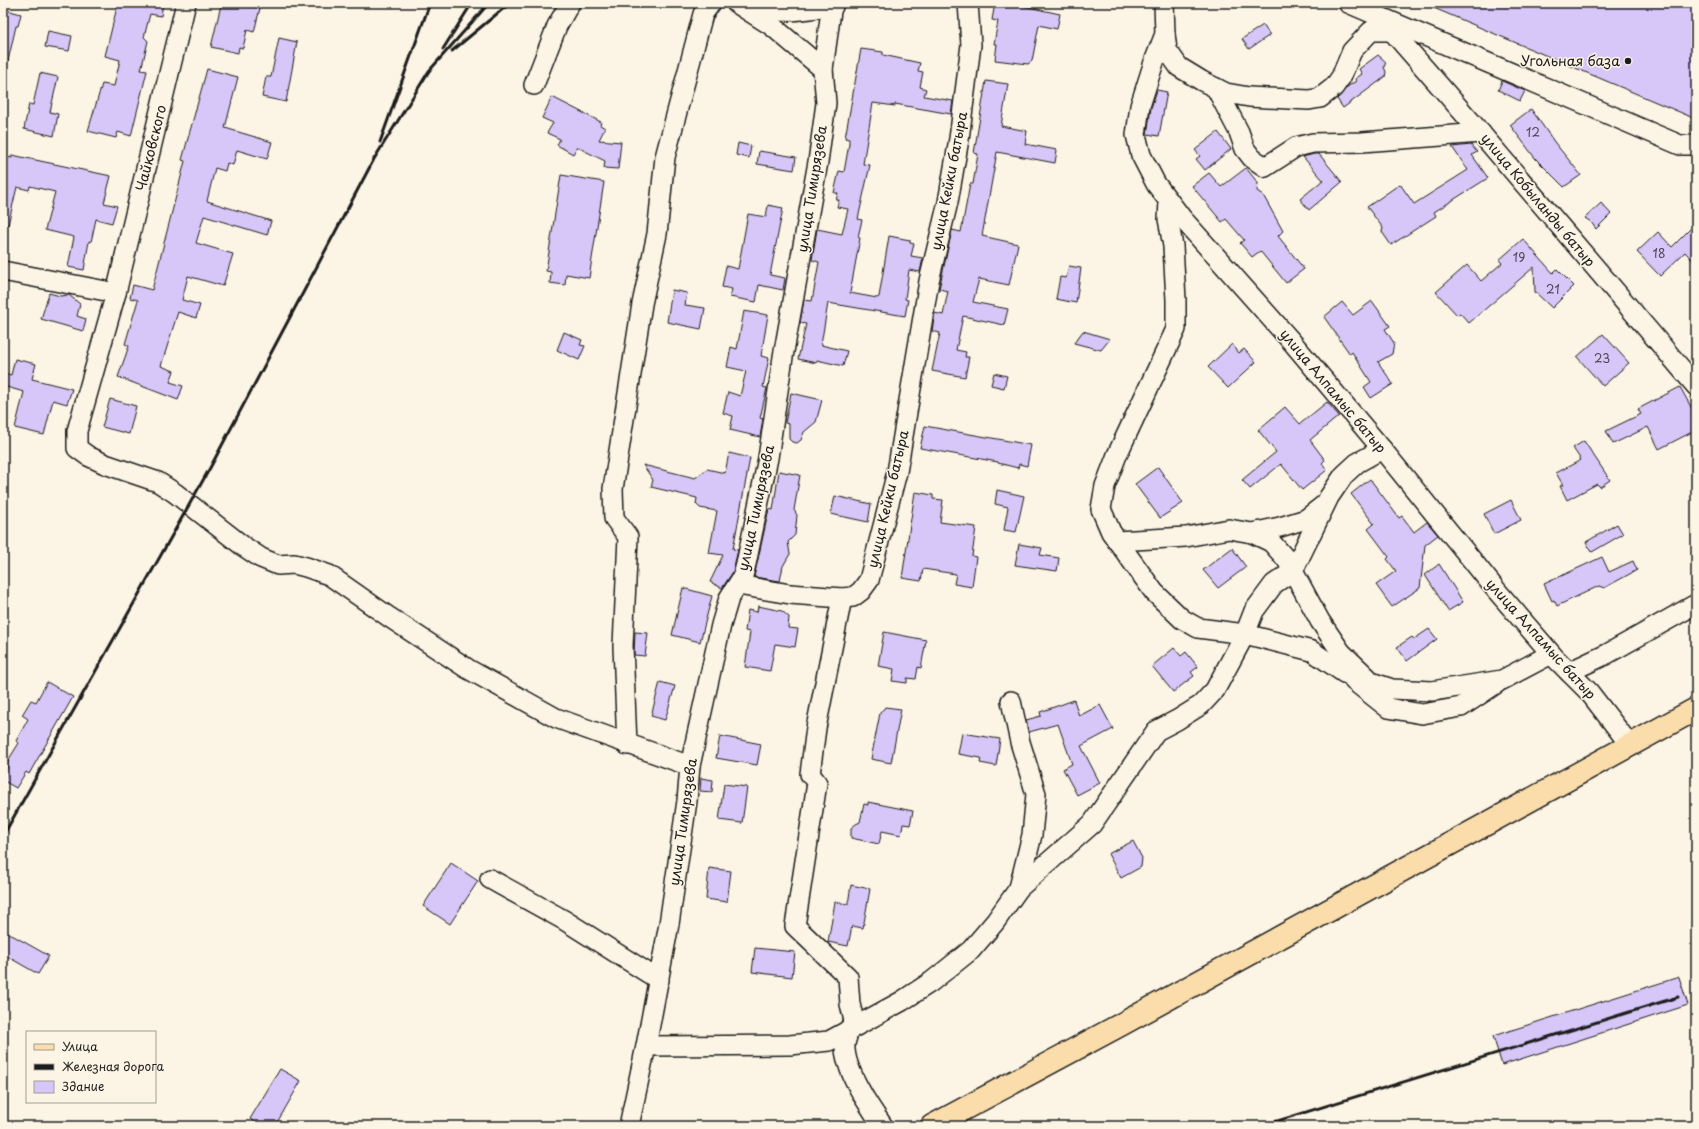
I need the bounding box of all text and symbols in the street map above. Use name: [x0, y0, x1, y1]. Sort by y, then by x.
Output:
place label: Угольная база: [1520, 50, 1620, 71]
marker: Угольная база: [1623, 56, 1633, 66]
street label: Чайковского: [130, 102, 171, 193]
street label: улица Кейки батыра: [925, 109, 972, 252]
house number: 12: [1526, 123, 1540, 141]
street label: улица Тимирязева: [791, 124, 832, 254]
street label: улица Кобыланды батыр: [1476, 128, 1601, 271]
house number: 18: [1653, 244, 1665, 262]
house number: 19: [1513, 248, 1525, 266]
house number: 21: [1546, 280, 1560, 298]
street label: улица Алпамыс батыр: [1275, 324, 1392, 457]
house number: 23: [1594, 349, 1610, 367]
street label: улица Кейки батыра: [861, 428, 914, 570]
street label: улица Тимирязева: [732, 443, 779, 573]
street label: улица Алпамыс батыр: [1481, 573, 1602, 704]
street label: улица Тимирязева: [663, 757, 702, 887]
legend: [26, 1031, 156, 1103]
text: Улица: [62, 1037, 98, 1055]
text: Железная дорога: [62, 1057, 165, 1075]
text: Здание: [62, 1077, 104, 1095]

